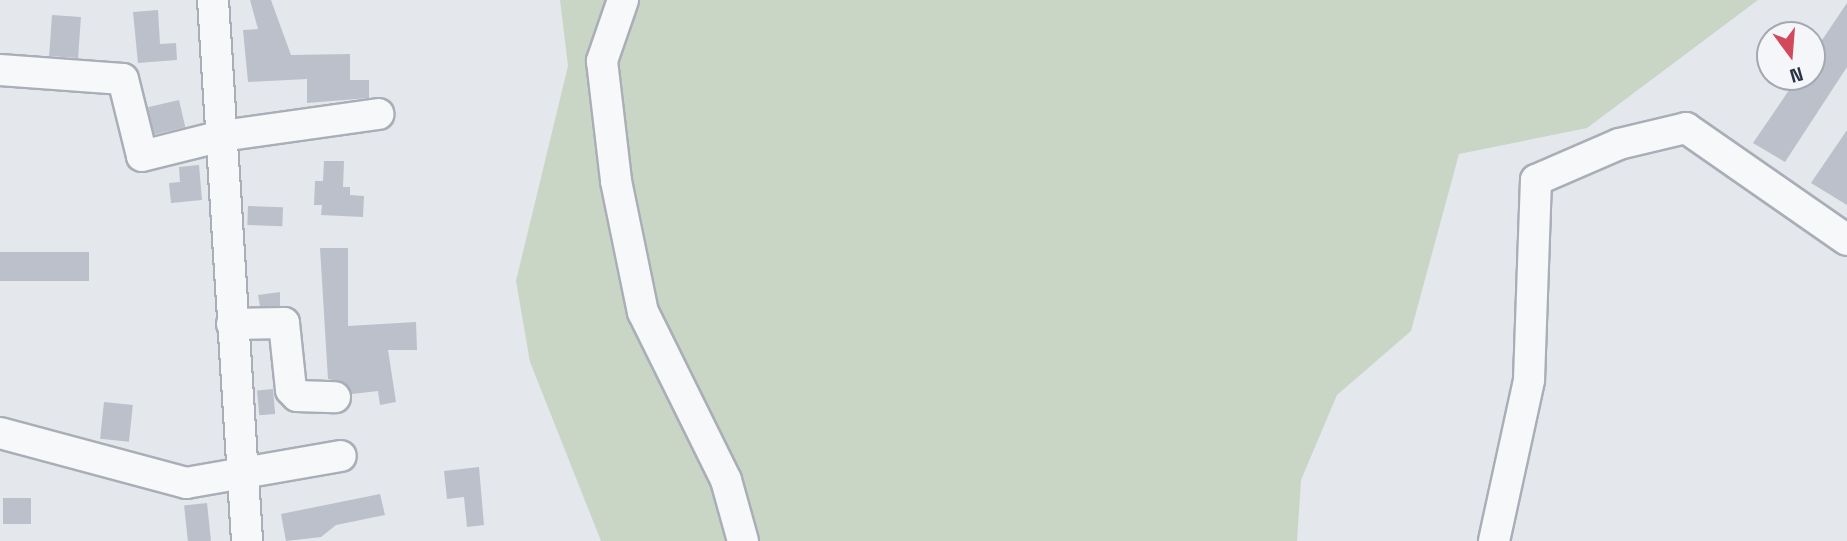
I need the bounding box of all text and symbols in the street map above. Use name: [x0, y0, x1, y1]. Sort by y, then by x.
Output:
north arrow: [1756, 21, 1826, 91]
text: N: [1787, 61, 1806, 89]

